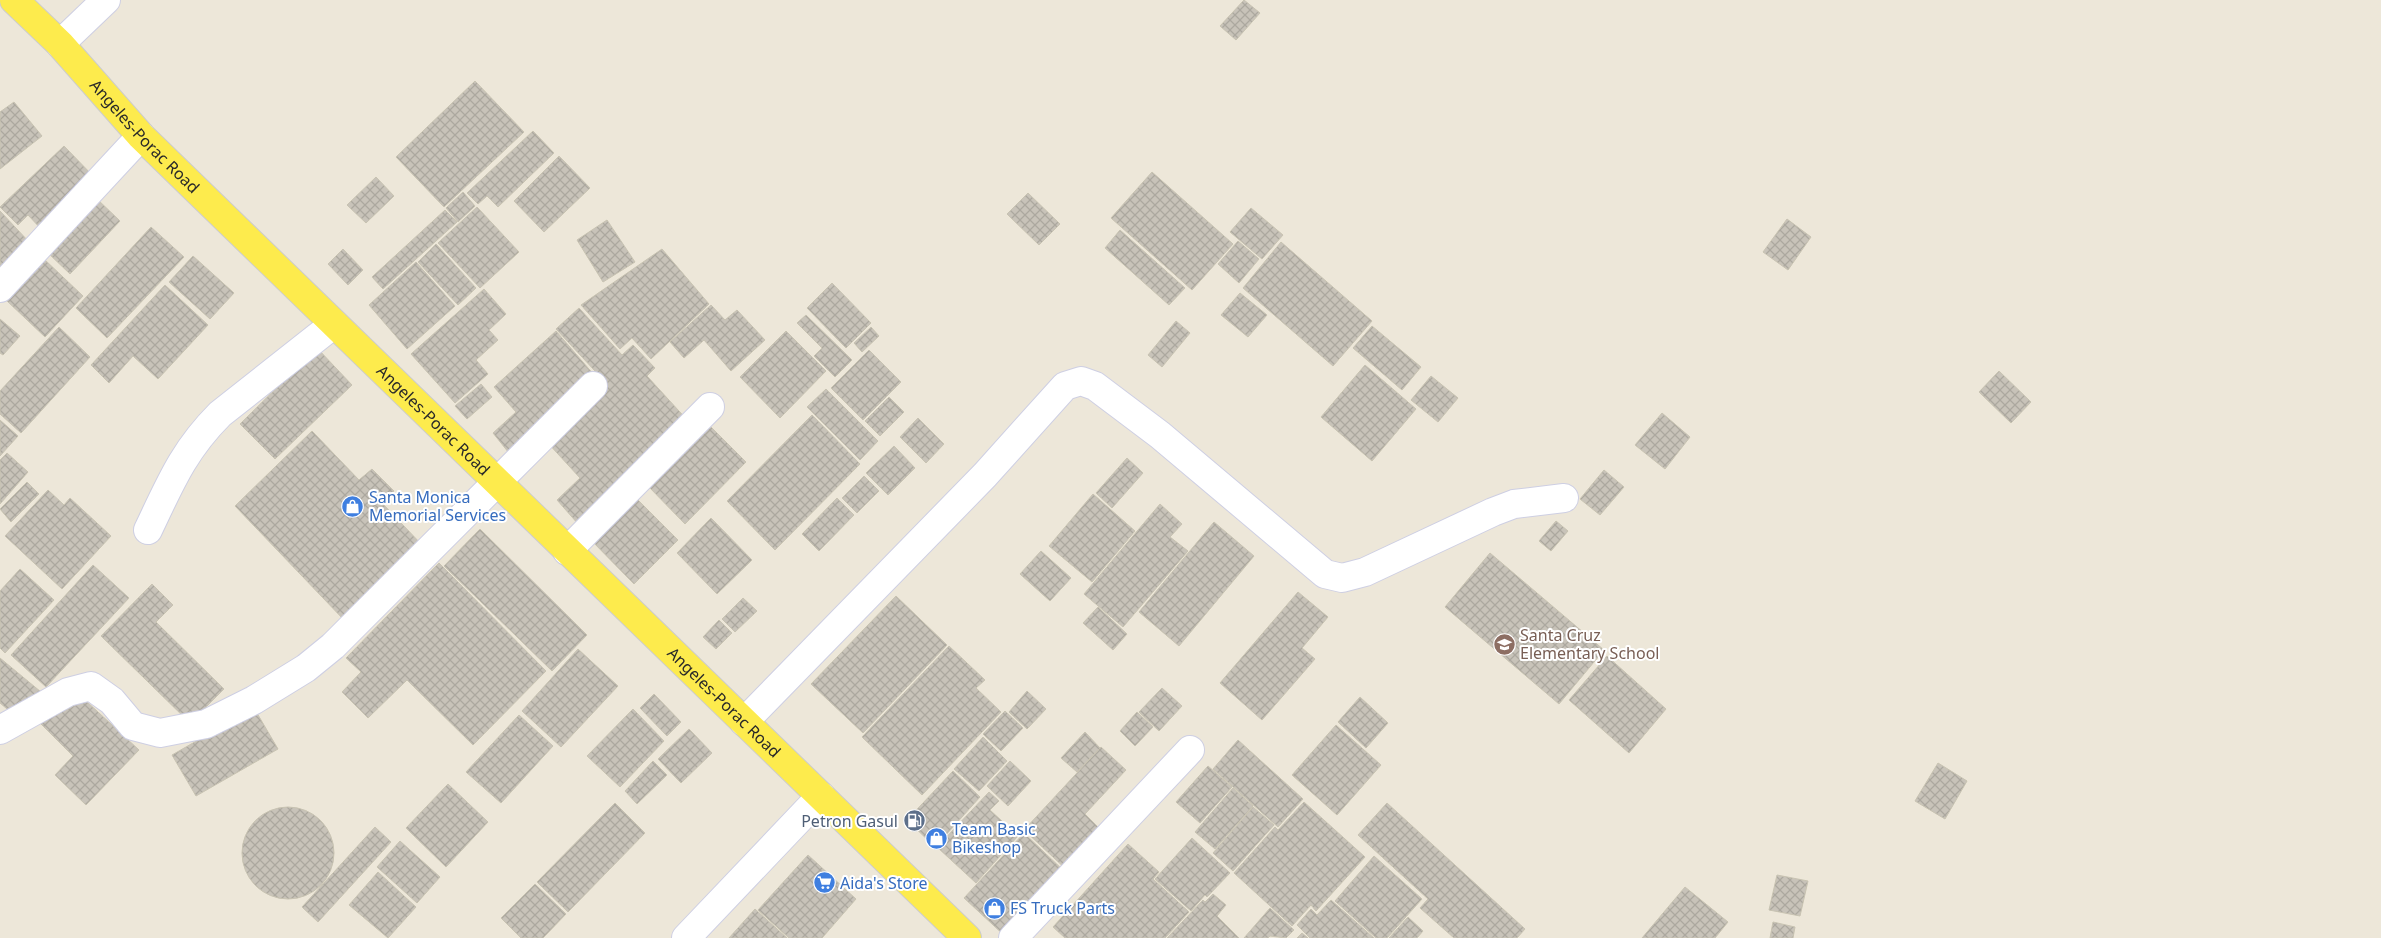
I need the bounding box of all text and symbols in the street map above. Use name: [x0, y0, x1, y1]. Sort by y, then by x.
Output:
street label: Angeles-Porac Road: [85, 75, 204, 198]
street label: Angeles-Porac Road: [372, 360, 495, 480]
place label: Santa Monica Memorial Services: [369, 486, 506, 526]
shop icon: Santa Monica Memorial Services: [341, 494, 365, 518]
place label: Santa Cruz Elementary School: [1520, 624, 1659, 664]
school or university icon: Santa Cruz Elementary School: [1492, 632, 1516, 656]
street label: Angeles-Porac Road: [663, 642, 786, 762]
fuel station icon: Petron Gasul: [902, 809, 926, 833]
place label: Petron Gasul: [801, 810, 898, 832]
place label: Team Basic Bikeshop: [952, 818, 1036, 858]
shop icon: Team Basic Bikeshop: [924, 826, 948, 850]
supermarket icon: Aida's Store: [812, 871, 836, 895]
place label: Aida's Store: [840, 872, 928, 894]
shop icon: FS Truck Parts: [982, 896, 1006, 920]
place label: FS Truck Parts: [1010, 897, 1115, 919]

